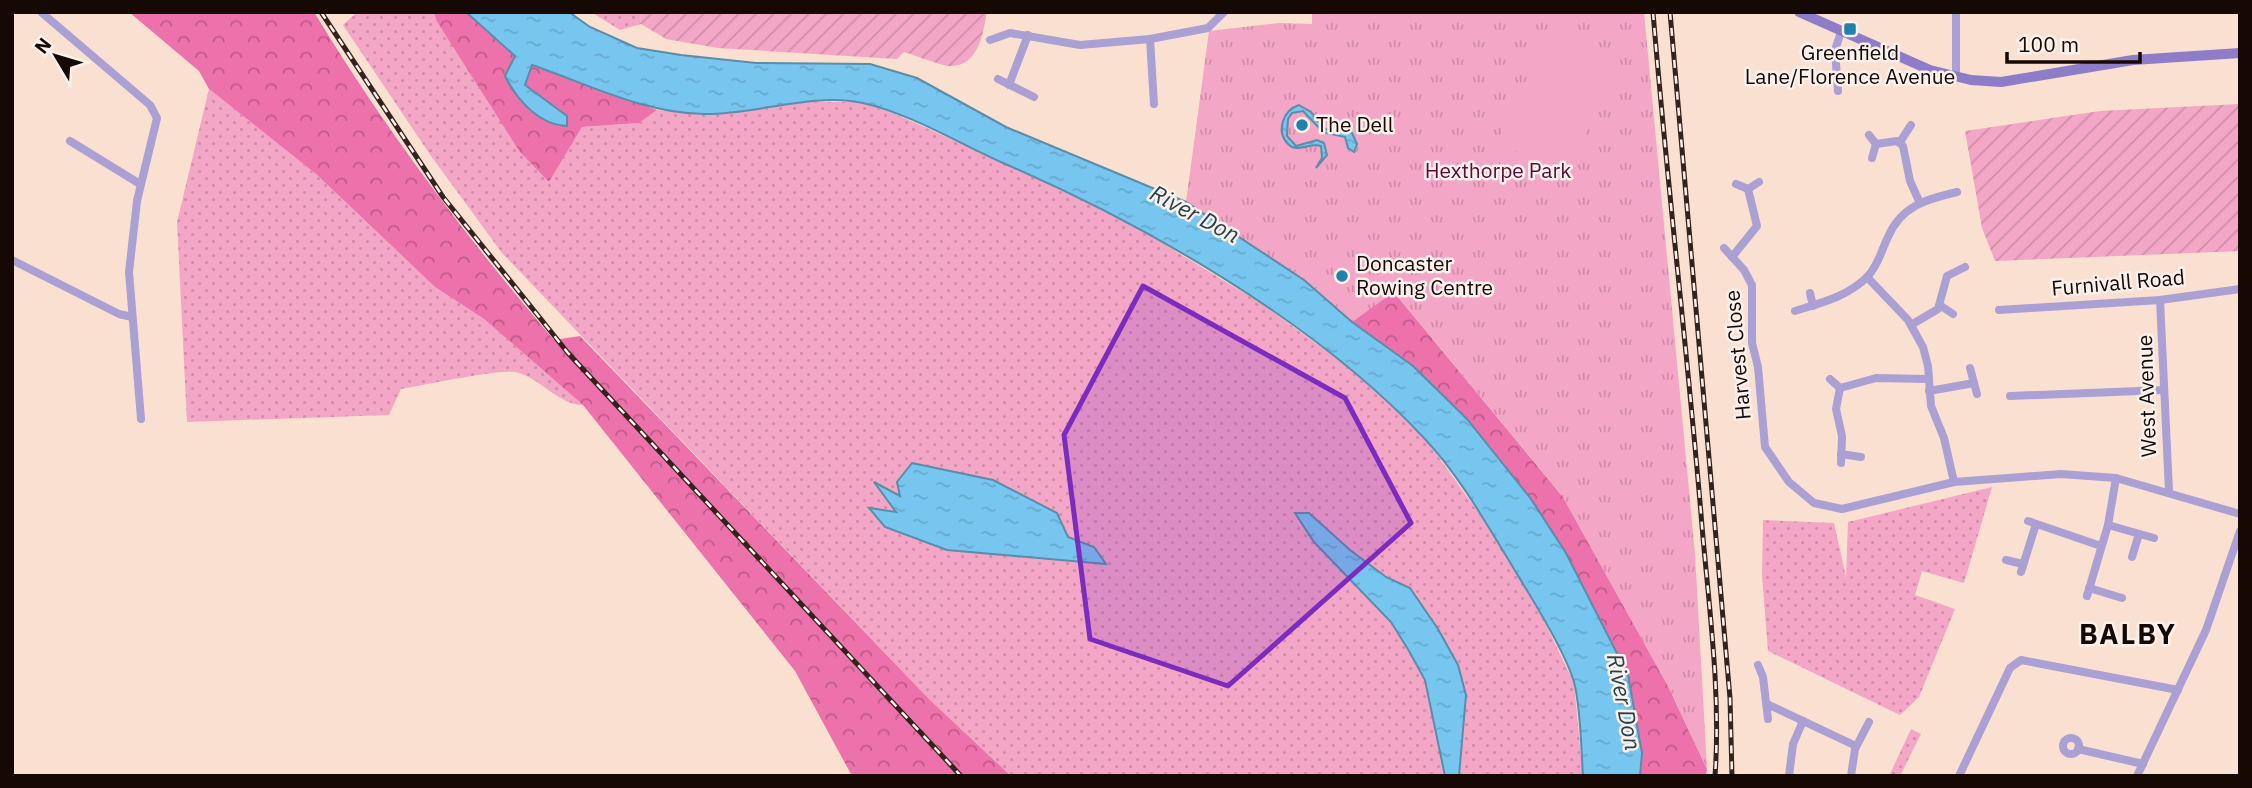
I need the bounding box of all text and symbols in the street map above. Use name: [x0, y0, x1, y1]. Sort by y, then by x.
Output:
north arrow: [21, 21, 91, 91]
marker: Greenfield Lane/Florence Avenue: [1842, 21, 1858, 37]
scale bar: [2007, 21, 2140, 65]
text: 100 m: [2018, 30, 2079, 58]
text: N: [29, 33, 56, 58]
place label: Greenfield Lane/Florence Avenue: [1745, 38, 1955, 90]
place label: The Dell: [1316, 110, 1394, 138]
marker: The Dell: [1294, 117, 1310, 133]
park label: Hexthorpe Park: [1425, 156, 1571, 184]
water label: River Don: [1145, 177, 1246, 249]
place label: Doncaster Rowing Centre: [1356, 249, 1493, 301]
street label: Furnivall Road: [2050, 262, 2186, 302]
marker: Doncaster Rowing Centre: [1334, 268, 1350, 284]
street label: Harvest Close: [1717, 289, 1757, 421]
street label: West Avenue: [2130, 334, 2162, 458]
district label: BALBY: [2079, 615, 2177, 652]
water label: River Don: [1601, 651, 1649, 753]

